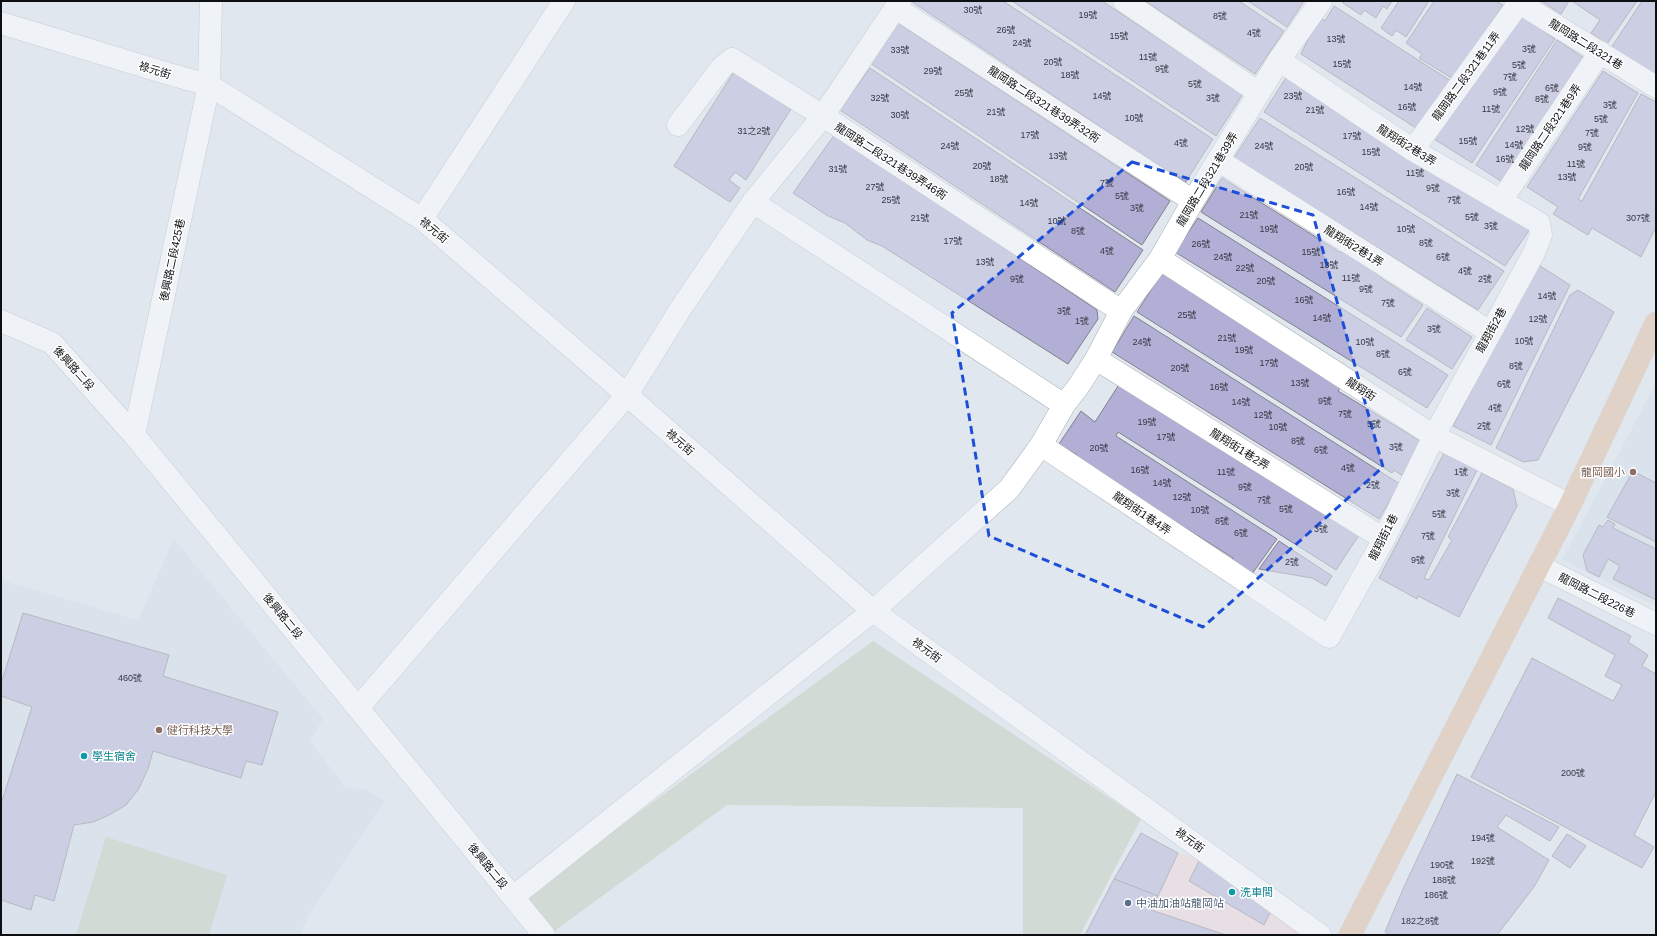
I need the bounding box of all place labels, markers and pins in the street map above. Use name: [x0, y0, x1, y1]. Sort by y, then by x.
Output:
place label: 龍岡國小: [1581, 466, 1625, 478]
marker: 龍岡國小: [1628, 467, 1638, 477]
place label: 健行科技大學: [167, 724, 233, 736]
marker: 健行科技大學: [154, 725, 164, 735]
place label: 學生宿舍: [92, 750, 136, 762]
marker: 學生宿舍: [79, 751, 89, 761]
place label: 洗車間: [1240, 886, 1273, 898]
marker: 洗車間: [1227, 887, 1237, 897]
place label: 中油加油站龍岡站: [1136, 897, 1224, 909]
marker: 中油加油站龍岡站: [1123, 898, 1133, 908]

